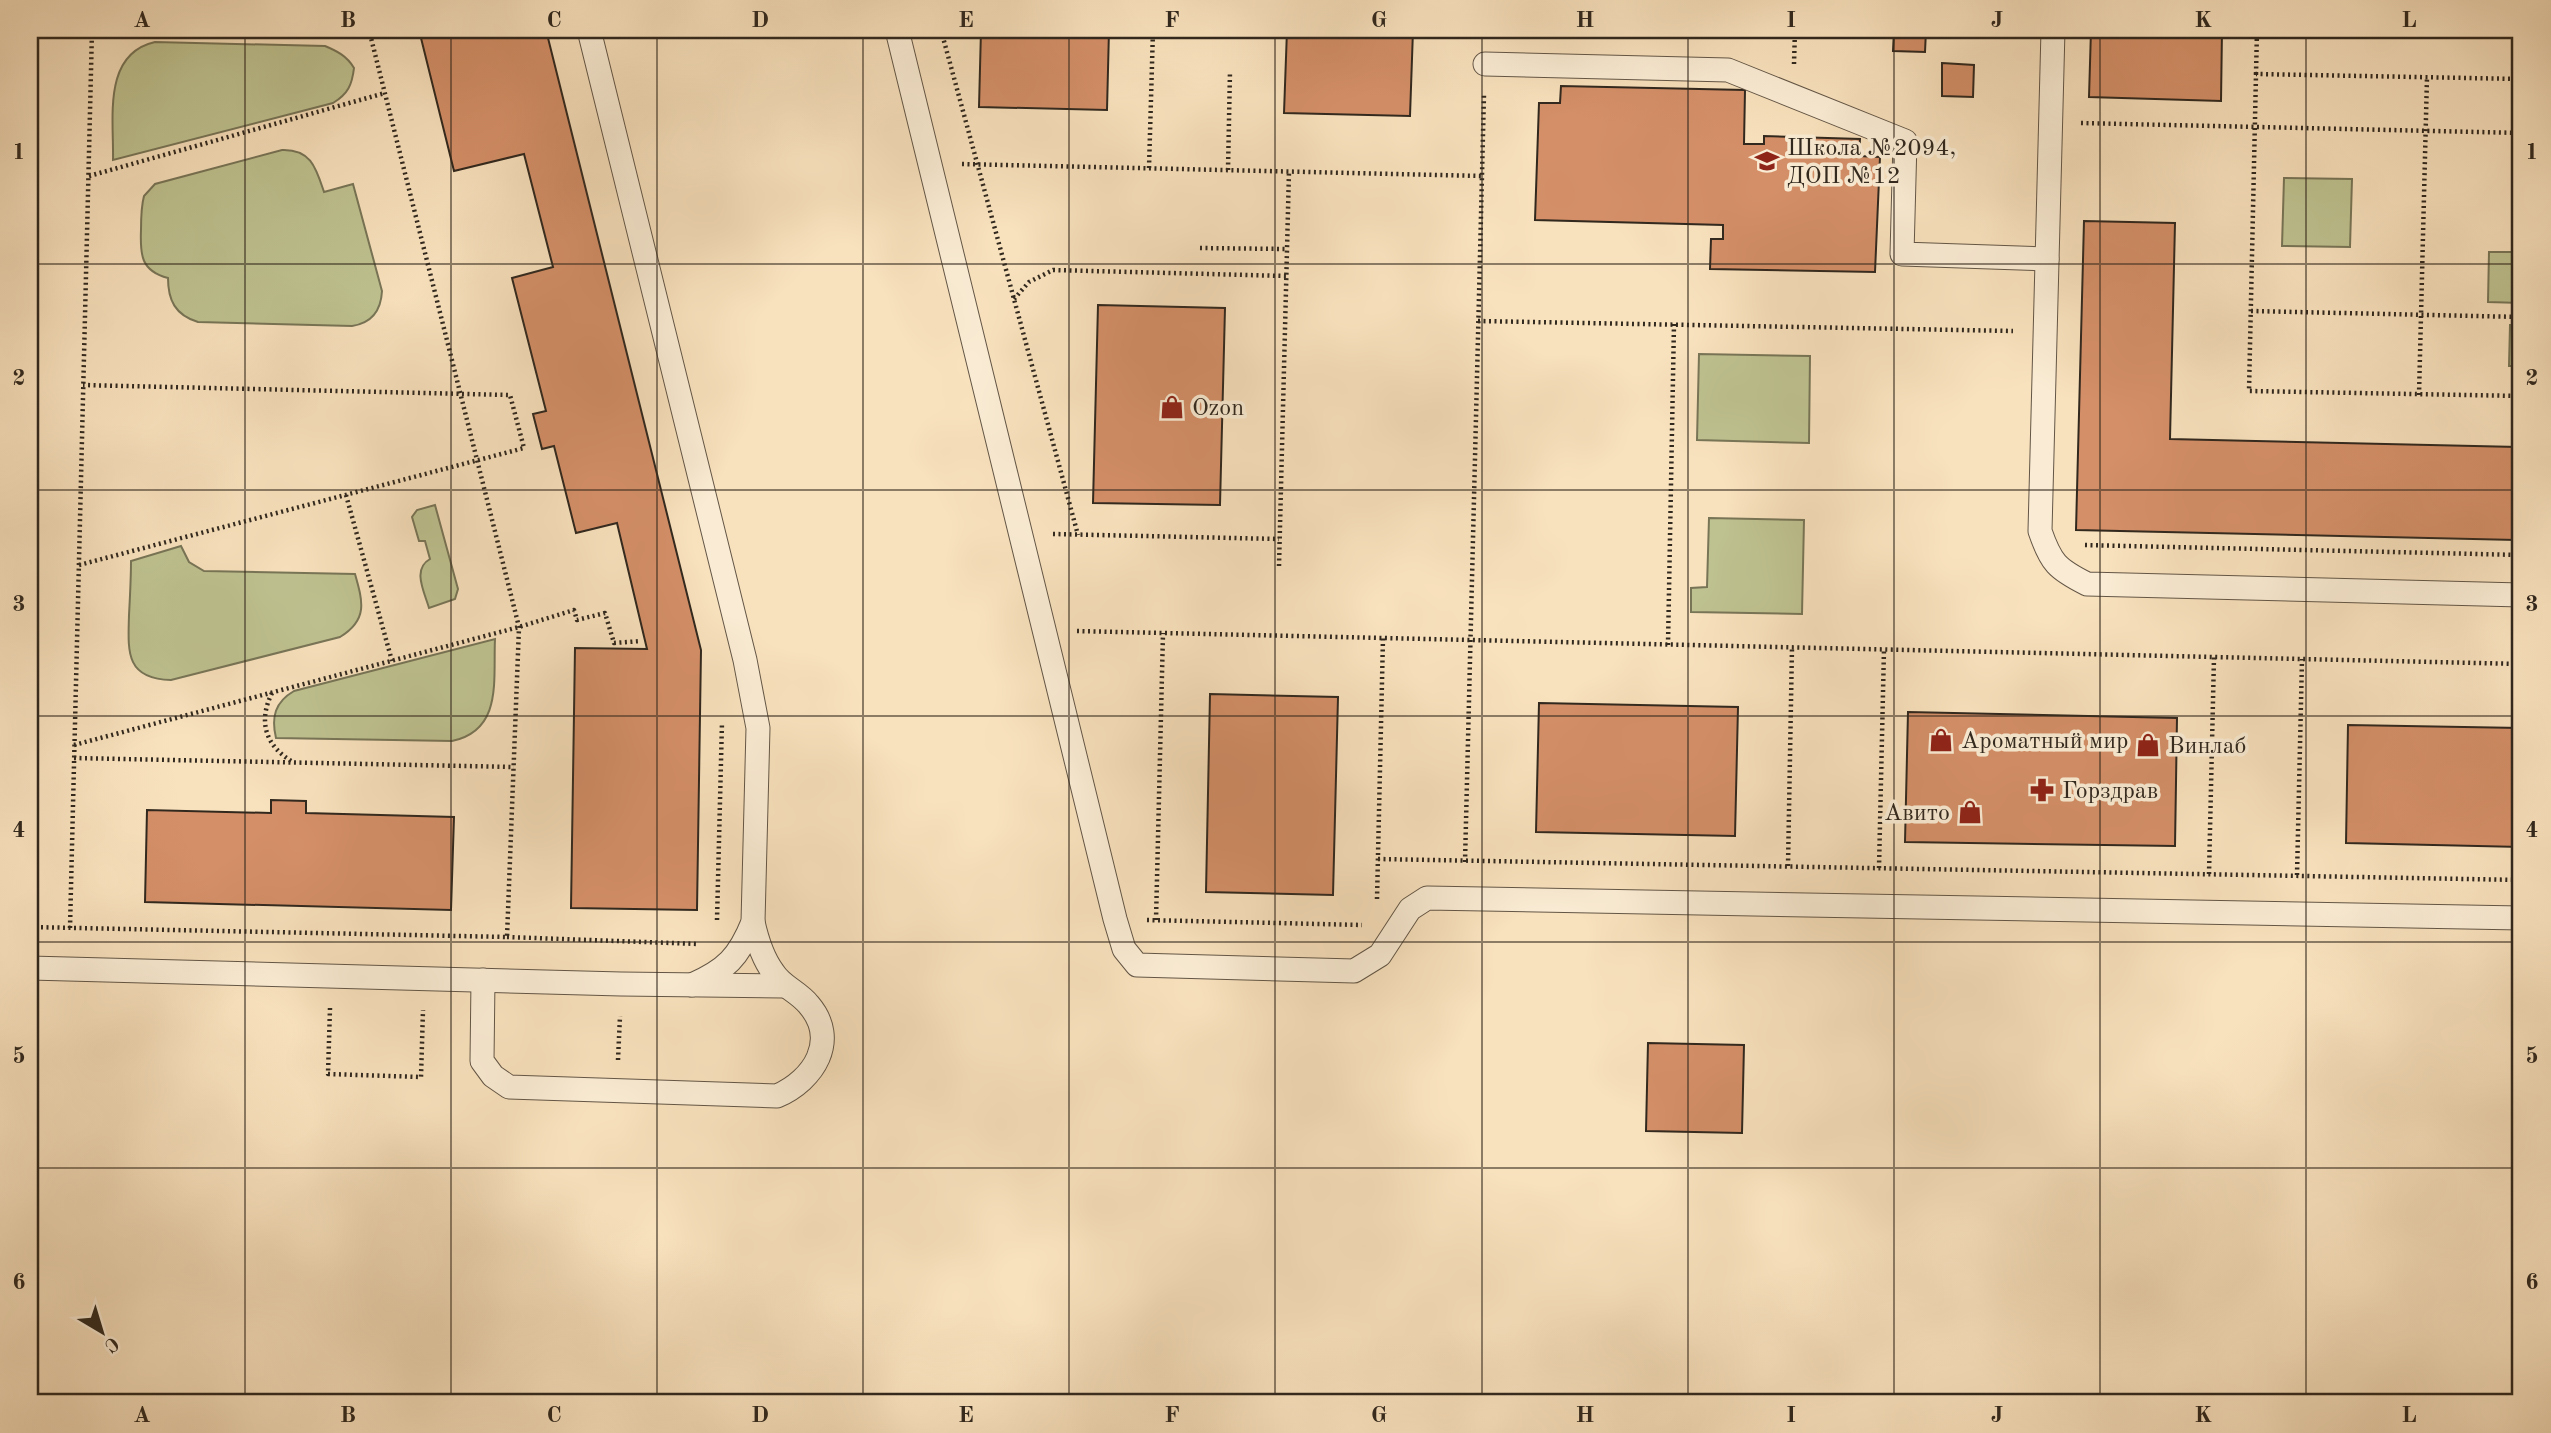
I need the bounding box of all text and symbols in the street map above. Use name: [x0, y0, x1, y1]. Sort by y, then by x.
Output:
text: A: [133, 9, 151, 32]
text: B: [340, 9, 356, 32]
text: C: [546, 9, 562, 32]
text: D: [751, 9, 769, 32]
text: E: [958, 9, 974, 32]
text: F: [1164, 9, 1180, 32]
text: G: [1371, 9, 1387, 32]
text: H: [1576, 9, 1594, 32]
text: I: [1786, 9, 1796, 32]
text: J: [1991, 9, 2003, 32]
text: K: [2194, 9, 2212, 32]
text: L: [2401, 9, 2417, 32]
place label: Школа №2094, ДОП №12: [1787, 137, 1956, 189]
text: 1: [12, 141, 26, 164]
text: 1: [2525, 141, 2539, 164]
school or university icon: Школа №2094, ДОП №12: [1753, 147, 1781, 175]
text: 2: [12, 367, 26, 390]
text: 2: [2525, 367, 2539, 390]
shop icon: Ozon: [1158, 393, 1186, 421]
place label: Ozon: [1192, 397, 1244, 421]
text: 3: [12, 593, 26, 616]
text: 3: [2525, 593, 2539, 616]
shop icon: Ароматный мир: [1927, 726, 1955, 754]
place label: Ароматный мир: [1961, 730, 2128, 754]
shop icon: Винлаб: [2134, 731, 2162, 759]
place label: Винлаб: [2168, 735, 2246, 759]
pharmacy icon: Горздрав: [2028, 776, 2056, 804]
place label: Горздрав: [2062, 780, 2158, 804]
shop icon: Авито: [1956, 798, 1984, 826]
place label: Авито: [1884, 802, 1950, 826]
text: 4: [12, 819, 26, 842]
text: 4: [2525, 819, 2539, 842]
text: 5: [12, 1045, 26, 1068]
text: 5: [2525, 1045, 2539, 1068]
text: 6: [12, 1271, 26, 1294]
text: 6: [2525, 1271, 2539, 1294]
north arrow: [66, 1296, 136, 1366]
text: С: [100, 1332, 122, 1355]
text: A: [133, 1404, 151, 1427]
text: B: [340, 1404, 356, 1427]
text: C: [546, 1404, 562, 1427]
text: D: [751, 1404, 769, 1427]
text: E: [958, 1404, 974, 1427]
text: F: [1164, 1404, 1180, 1427]
text: G: [1371, 1404, 1387, 1427]
text: H: [1576, 1404, 1594, 1427]
text: I: [1786, 1404, 1796, 1427]
text: J: [1991, 1404, 2003, 1427]
text: K: [2194, 1404, 2212, 1427]
text: L: [2401, 1404, 2417, 1427]

